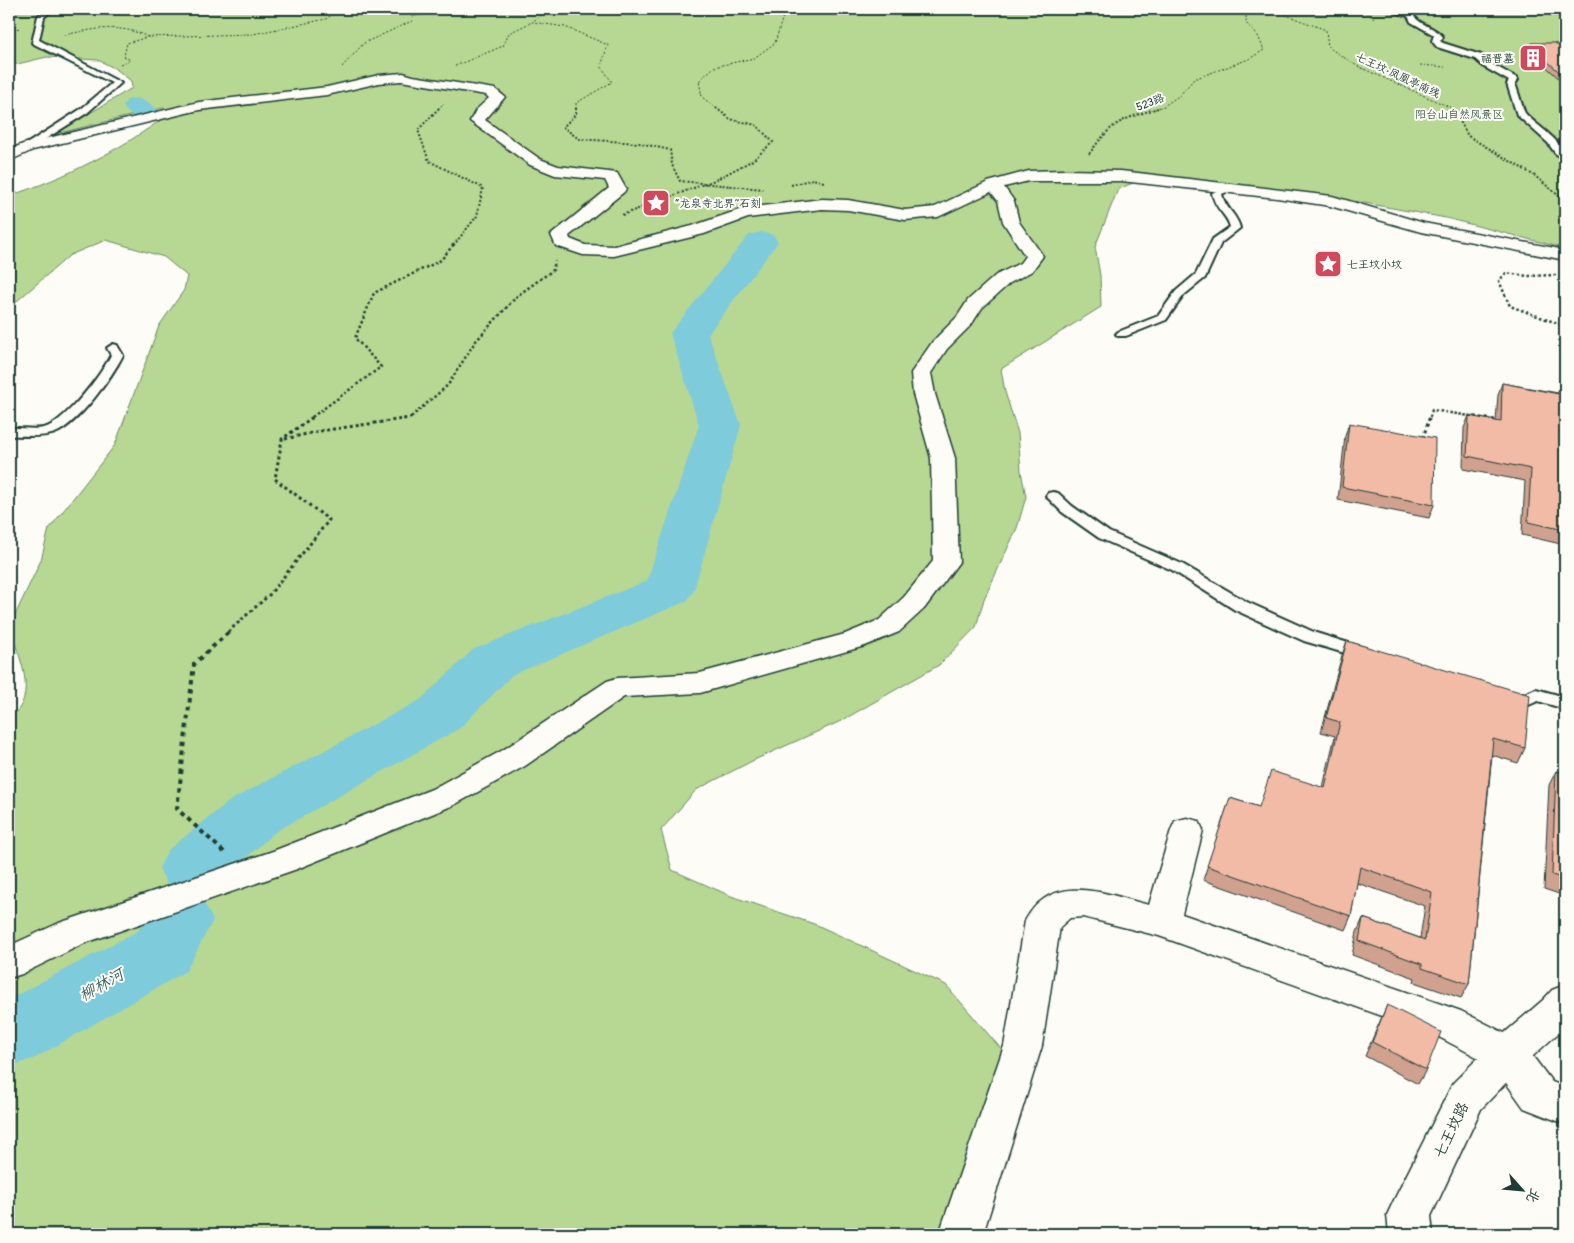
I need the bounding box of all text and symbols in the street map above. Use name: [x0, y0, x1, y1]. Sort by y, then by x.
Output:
building icon: 福晋墓: [1518, 43, 1548, 73]
street label: 七王坟·凤凰亭南线: [1354, 50, 1442, 101]
place label: 福晋墓: [1481, 52, 1514, 65]
street label: 523路: [1134, 91, 1166, 114]
park label: 阳台山自然风景区: [1415, 108, 1503, 121]
place icon: “龙泉寺北界”石刻: [641, 188, 671, 218]
place label: “龙泉寺北界”石刻: [675, 197, 761, 210]
place icon: 七王坟小坟: [1313, 249, 1343, 279]
place label: 七王坟小坟: [1347, 258, 1402, 271]
water label: 柳林河: [76, 963, 130, 1005]
street label: 七王坟路: [1430, 1099, 1473, 1161]
north arrow: [1496, 1166, 1546, 1216]
text: 北: [1522, 1186, 1544, 1206]

